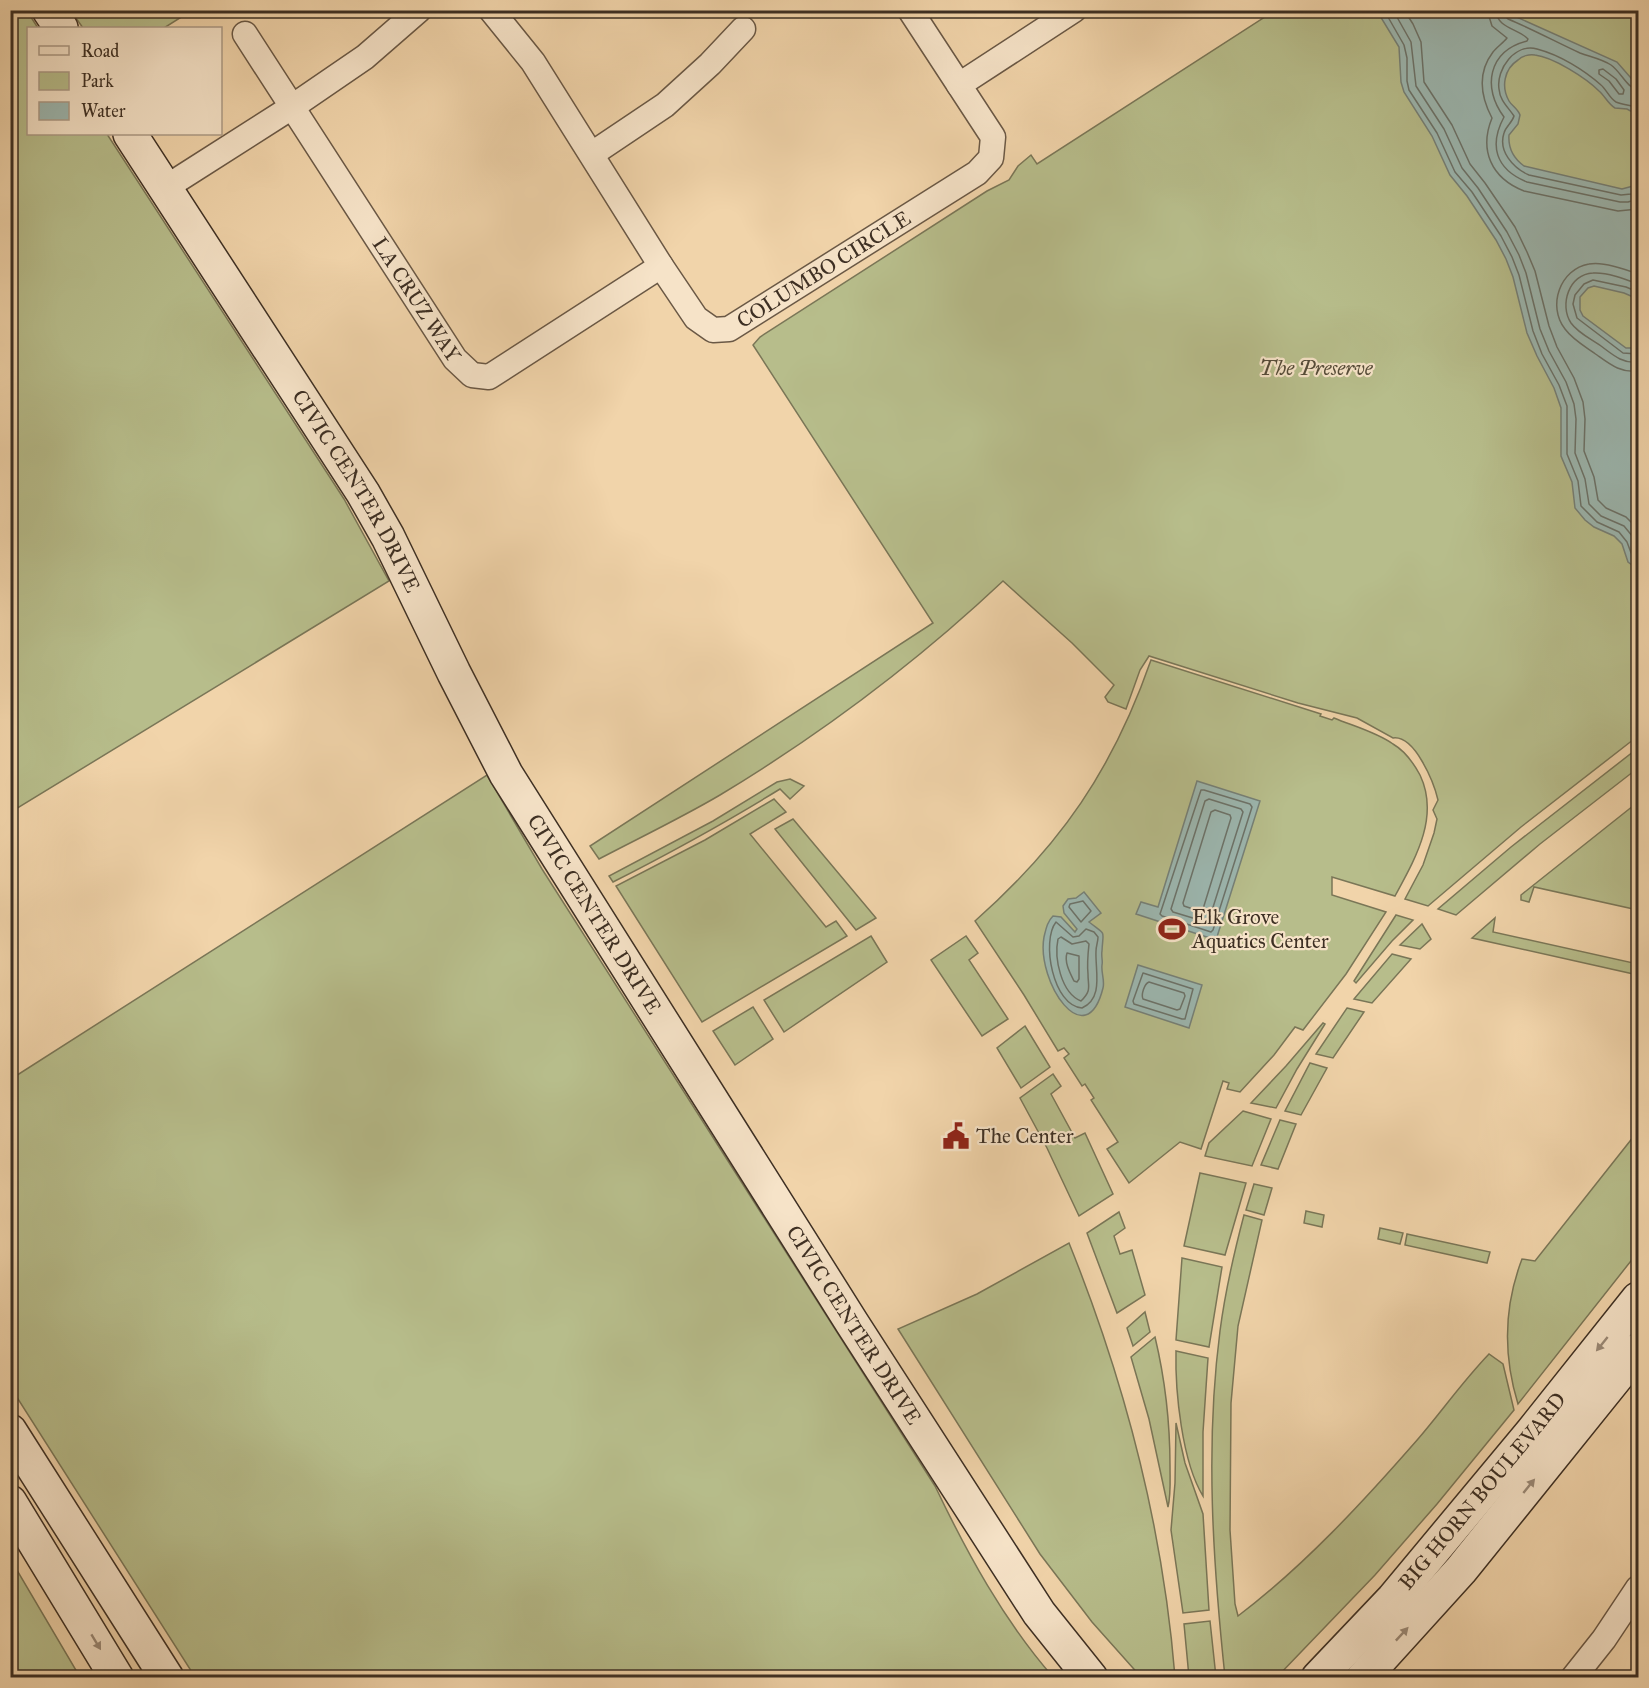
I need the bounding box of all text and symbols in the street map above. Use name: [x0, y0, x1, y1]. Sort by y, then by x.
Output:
legend: [27, 27, 222, 135]
text: Road: [81, 40, 119, 62]
text: Park: [81, 70, 114, 92]
text: Water: [81, 100, 126, 122]
street label: COLUMBO CIRCLE: [732, 205, 915, 334]
street label: LA CRUZ WAY: [367, 232, 467, 367]
park label: The Preserve: [1259, 355, 1374, 381]
street label: CIVIC CENTER DRIVE: [286, 385, 426, 597]
street label: CIVIC CENTER DRIVE: [522, 809, 667, 1019]
place label: Elk Grove Aquatics Center: [1191, 904, 1329, 954]
sports icon: Elk Grove Aquatics Center: [1157, 914, 1187, 944]
public building icon: The Center: [941, 1121, 971, 1151]
place label: The Center: [976, 1123, 1074, 1149]
street label: CIVIC CENTER DRIVE: [781, 1221, 927, 1430]
one-way arrow: [1596, 1337, 1609, 1352]
street label: BIG HORN BOULEVARD: [1393, 1387, 1572, 1595]
one-way arrow: [1522, 1478, 1535, 1494]
one-way arrow: [1395, 1627, 1409, 1642]
one-way arrow: [90, 1634, 101, 1650]

